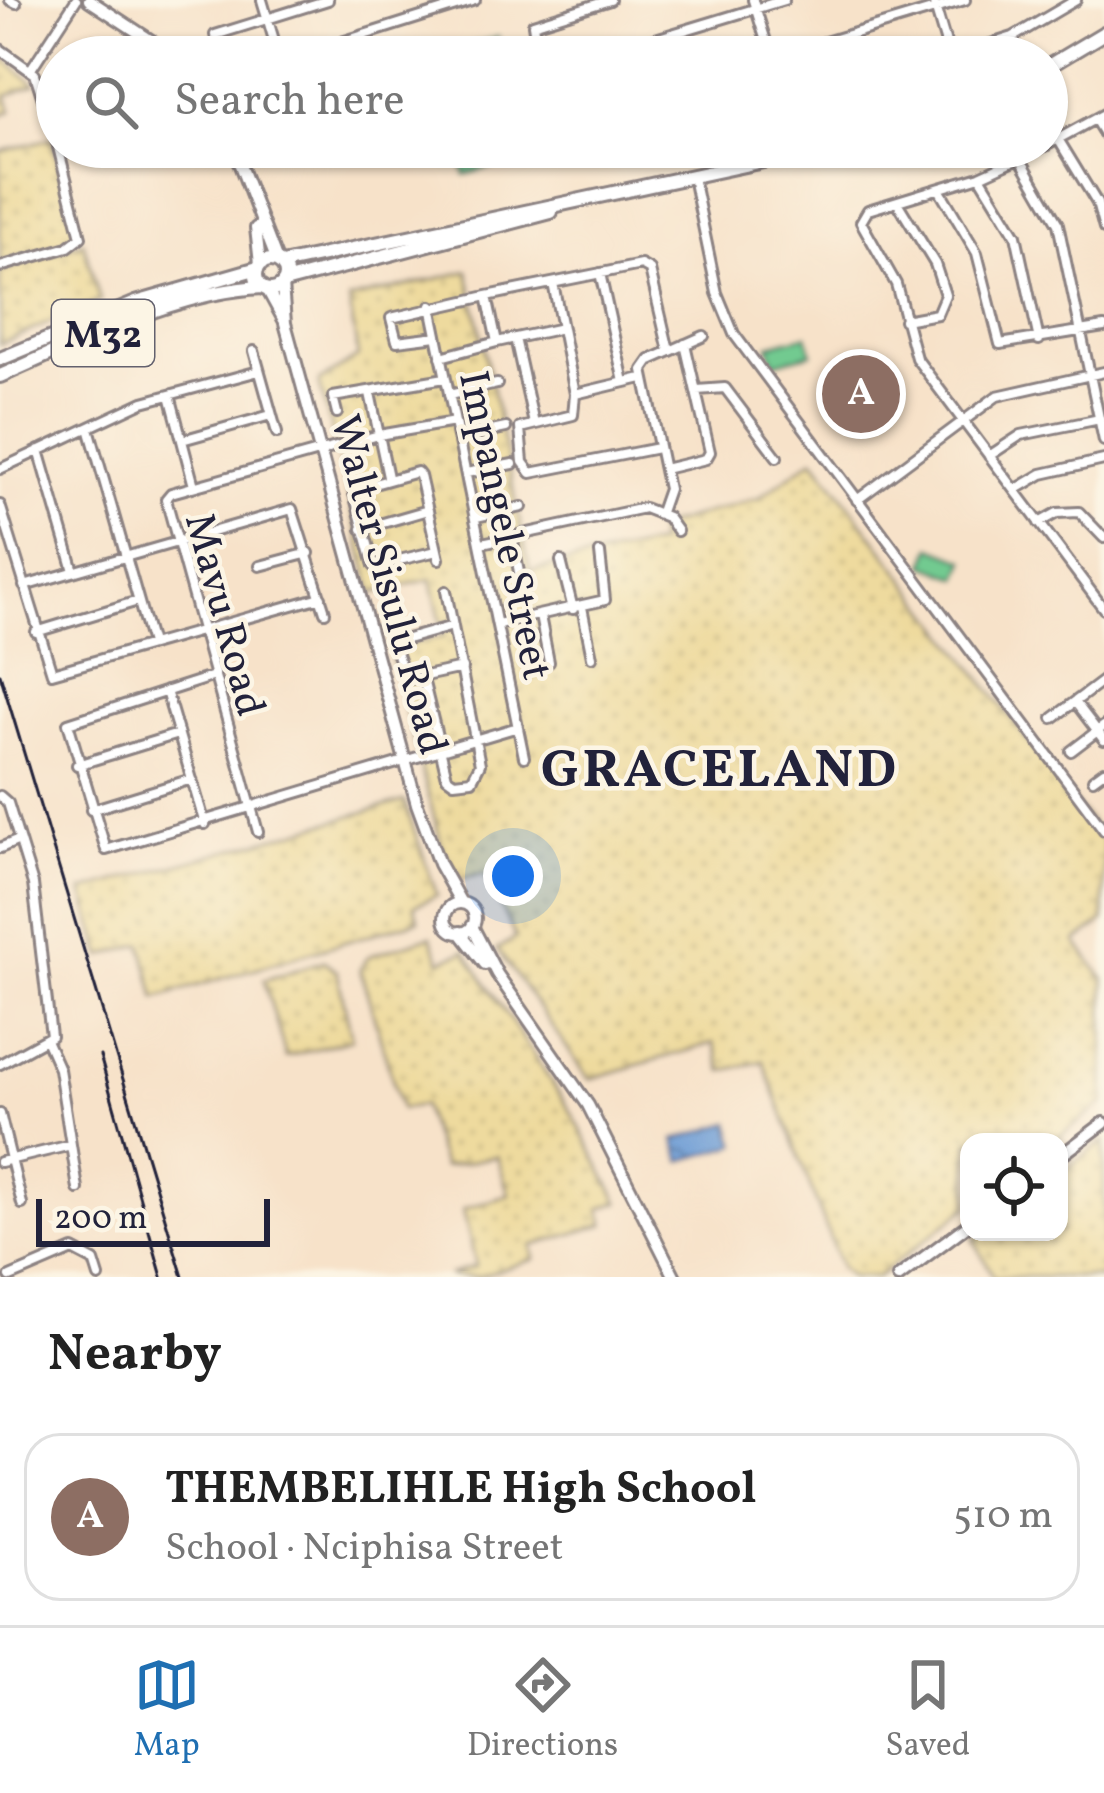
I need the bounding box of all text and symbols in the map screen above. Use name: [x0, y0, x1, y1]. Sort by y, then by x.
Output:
search box: [36, 36, 1068, 168]
icon: search: [78, 69, 144, 135]
text: Search here: [174, 71, 405, 134]
road number: M32: [52, 300, 154, 366]
pin: A: [822, 349, 900, 439]
street label: Impangele Street: [441, 366, 564, 686]
street label: Walter Sisulu Road: [313, 409, 460, 762]
street label: Mavu Road: [167, 507, 278, 723]
district label: GRACELAND: [541, 735, 899, 810]
your location: [483, 846, 543, 906]
map controls: [960, 1133, 1068, 1241]
button: locate: [960, 1133, 1068, 1241]
scale bar: [36, 1193, 270, 1246]
text: 200 m: [54, 1197, 148, 1243]
text: Nearby: [48, 1320, 222, 1391]
text: THEMBELIHLE High School: [165, 1459, 757, 1522]
text: A: [76, 1490, 104, 1544]
text: 510 m: [953, 1490, 1053, 1544]
text: School · Nciphisa Street: [165, 1522, 563, 1576]
tab: Map: [134, 1652, 200, 1770]
tab: Directions: [467, 1652, 618, 1770]
tab: Saved: [885, 1652, 970, 1770]

